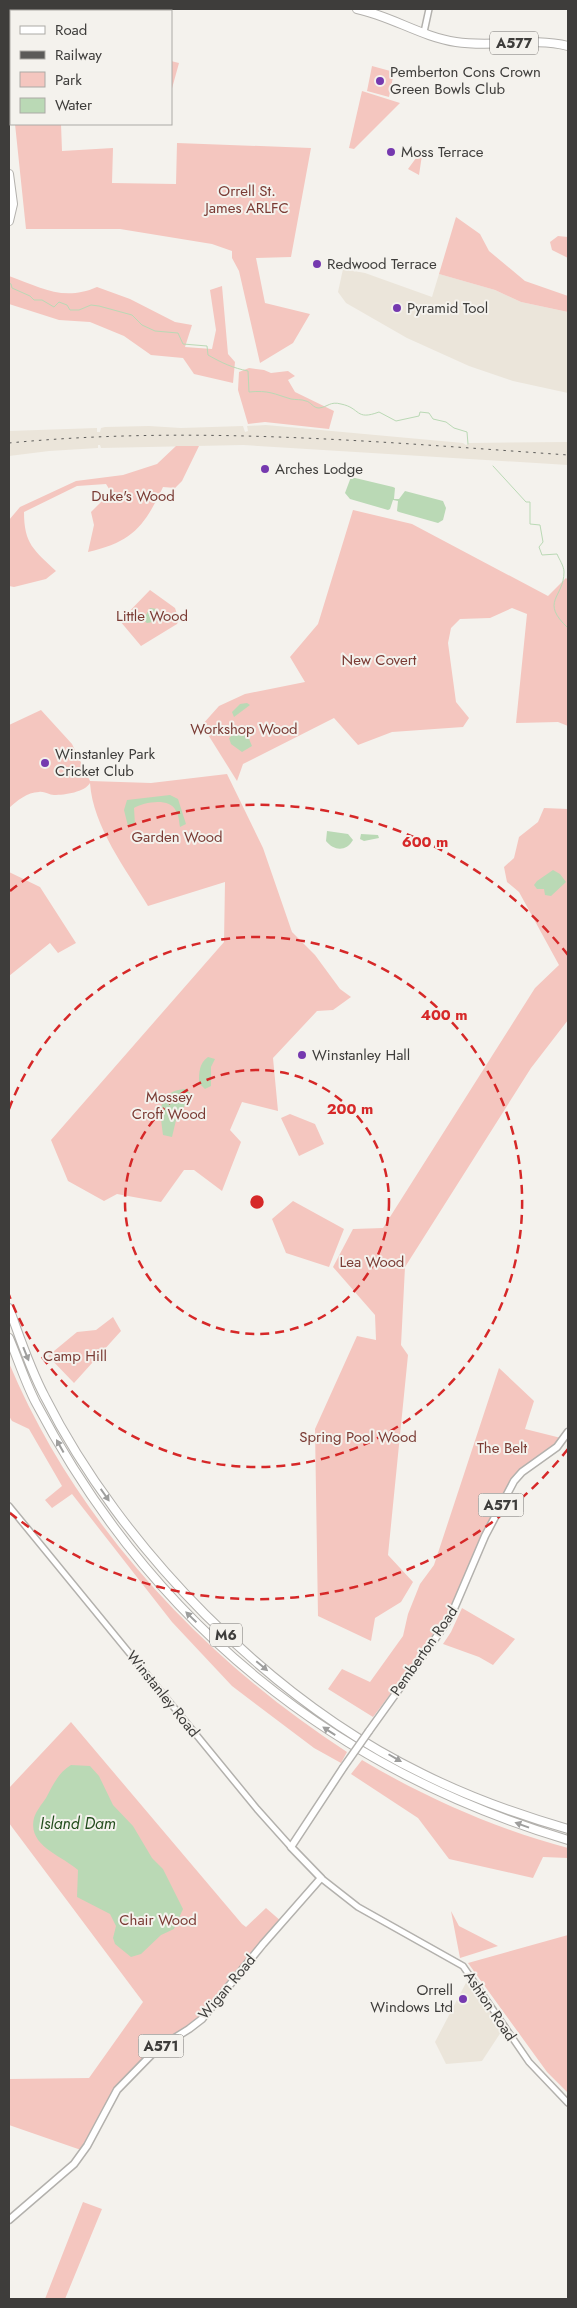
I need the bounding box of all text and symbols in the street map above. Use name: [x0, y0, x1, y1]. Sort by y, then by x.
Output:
legend: [10, 10, 172, 125]
text: Road: [55, 19, 87, 41]
road number: A577: [490, 32, 538, 54]
text: Railway: [55, 44, 102, 66]
place label: Pemberton Cons Crown Green Bowls Club: [390, 61, 541, 100]
text: Park: [55, 69, 82, 91]
marker: Pemberton Cons Crown Green Bowls Club: [374, 75, 386, 87]
text: Water: [55, 94, 93, 116]
place label: Moss Terrace: [401, 141, 484, 163]
marker: Moss Terrace: [385, 146, 397, 158]
park label: Orrell St. James ARLFC: [203, 180, 289, 219]
place label: Redwood Terrace: [327, 253, 437, 275]
marker: Redwood Terrace: [311, 258, 323, 270]
place label: Pyramid Tool: [407, 297, 488, 319]
marker: Pyramid Tool: [391, 302, 403, 314]
place label: Arches Lodge: [275, 458, 363, 480]
marker: Arches Lodge: [259, 463, 271, 475]
park label: Duke's Wood: [91, 485, 175, 507]
park label: Little Wood: [116, 605, 188, 627]
park label: New Covert: [342, 649, 417, 671]
park label: Workshop Wood: [190, 718, 298, 740]
place label: Winstanley Park Cricket Club: [55, 743, 156, 782]
marker: Winstanley Park Cricket Club: [39, 757, 51, 769]
park label: Garden Wood: [131, 826, 223, 848]
text: 600 m: [402, 831, 448, 853]
text: 400 m: [420, 1004, 468, 1026]
place label: Winstanley Hall: [312, 1044, 410, 1066]
marker: Winstanley Hall: [296, 1049, 308, 1061]
park label: Mossey Croft Wood: [132, 1086, 206, 1125]
text: 200 m: [327, 1098, 373, 1120]
centre of rings: [248, 1193, 266, 1211]
park label: Lea Wood: [340, 1251, 404, 1273]
park label: Camp Hill: [43, 1345, 107, 1367]
one-way arrow: [23, 1346, 31, 1361]
park label: Spring Pool Wood: [299, 1426, 417, 1448]
park label: The Belt: [477, 1437, 528, 1459]
one-way arrow: [56, 1440, 65, 1453]
one-way arrow: [100, 1488, 110, 1502]
road number: A571: [478, 1494, 524, 1516]
street label: Pemberton Road: [385, 1602, 463, 1700]
one-way arrow: [185, 1611, 197, 1623]
road number: M6: [210, 1624, 242, 1646]
street label: Winstanley Road: [121, 1646, 205, 1742]
one-way arrow: [255, 1660, 268, 1671]
one-way arrow: [323, 1726, 336, 1736]
one-way arrow: [388, 1754, 402, 1763]
water label: Island Dam: [40, 1812, 116, 1835]
one-way arrow: [514, 1821, 529, 1828]
park label: Chair Wood: [119, 1909, 197, 1931]
street label: Wigan Road: [193, 1950, 261, 2024]
street label: Ashton Road: [458, 1967, 522, 2045]
place label: Orrell Windows Ltd: [370, 1979, 453, 2018]
marker: Orrell Windows Ltd: [457, 1993, 469, 2005]
road number: A571: [138, 2034, 184, 2058]

